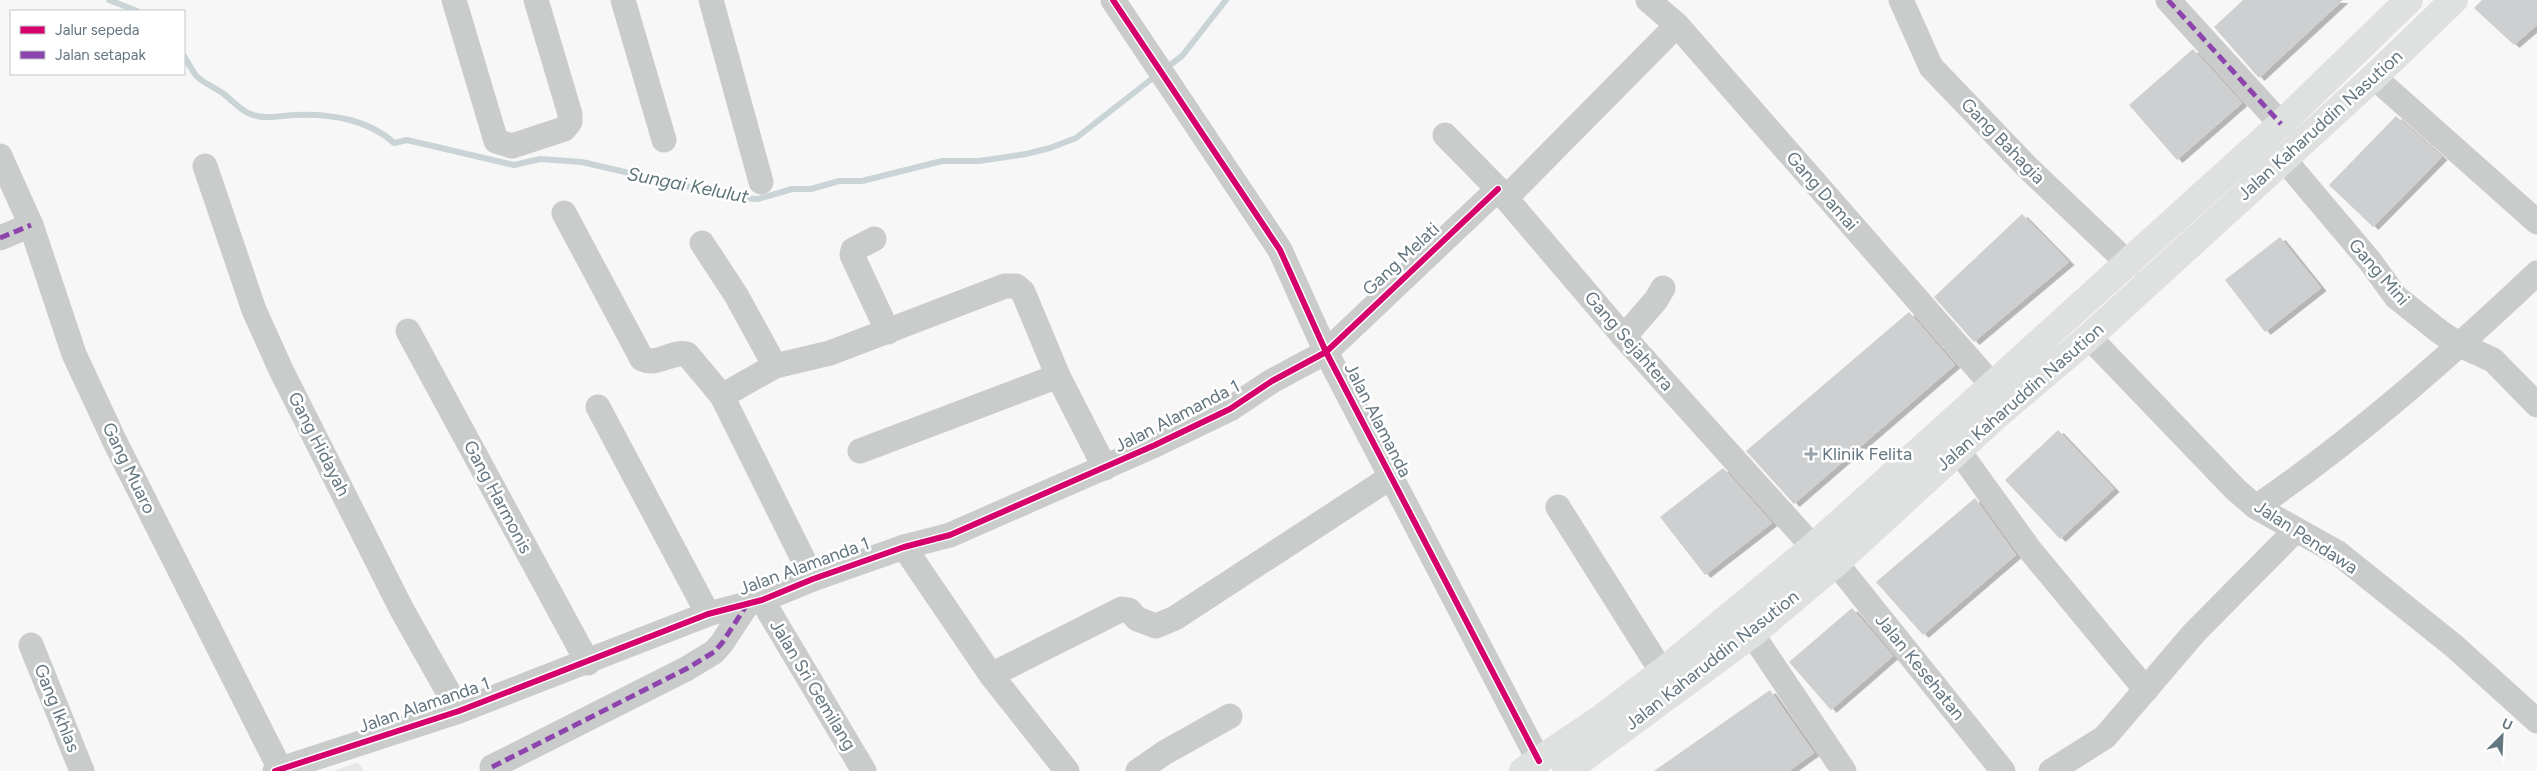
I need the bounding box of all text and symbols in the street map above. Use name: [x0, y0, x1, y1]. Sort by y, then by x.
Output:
legend: [10, 10, 185, 75]
text: Jalur sepeda: [55, 21, 140, 39]
street label: Jalan Kaharuddin Nasution: [2233, 45, 2407, 205]
text: Jalan setapak: [55, 46, 146, 64]
street label: Gang Bahagia: [1956, 93, 2050, 189]
street label: Gang Damai: [1782, 147, 1862, 235]
water label: Sungai Kelulut: [625, 162, 751, 208]
street label: Gang Melati: [1358, 218, 1444, 300]
street label: Gang Mini: [2344, 234, 2414, 310]
street label: Gang Sejahtera: [1580, 287, 1678, 395]
street label: Jalan Kaharuddin Nasution: [1932, 318, 2108, 476]
street label: Jalan Alamanda: [1340, 359, 1416, 481]
street label: Jalan Alamanda 1: [1111, 375, 1243, 457]
street label: Gang Hidayah: [283, 388, 355, 500]
street label: Gang Muaro: [97, 419, 161, 517]
street label: Gang Harmonis: [459, 437, 537, 557]
place label: Klinik Felita: [1822, 443, 1912, 465]
marker: Klinik Felita: [1804, 447, 1818, 461]
street label: Jalan Pendawa: [2250, 495, 2362, 579]
street label: Jalan Alamanda 1: [736, 532, 872, 600]
street label: Jalan Kaharuddin Nasution: [1621, 585, 1803, 735]
street label: Jalan Kesehatan: [1870, 609, 1970, 725]
street label: Jalan Sri Gemilang: [765, 616, 861, 754]
street label: Gang Ikhlas: [29, 661, 85, 755]
street label: Jalan Alamanda 1: [355, 672, 493, 738]
north arrow: [2477, 711, 2527, 761]
text: U: [2499, 715, 2515, 734]

